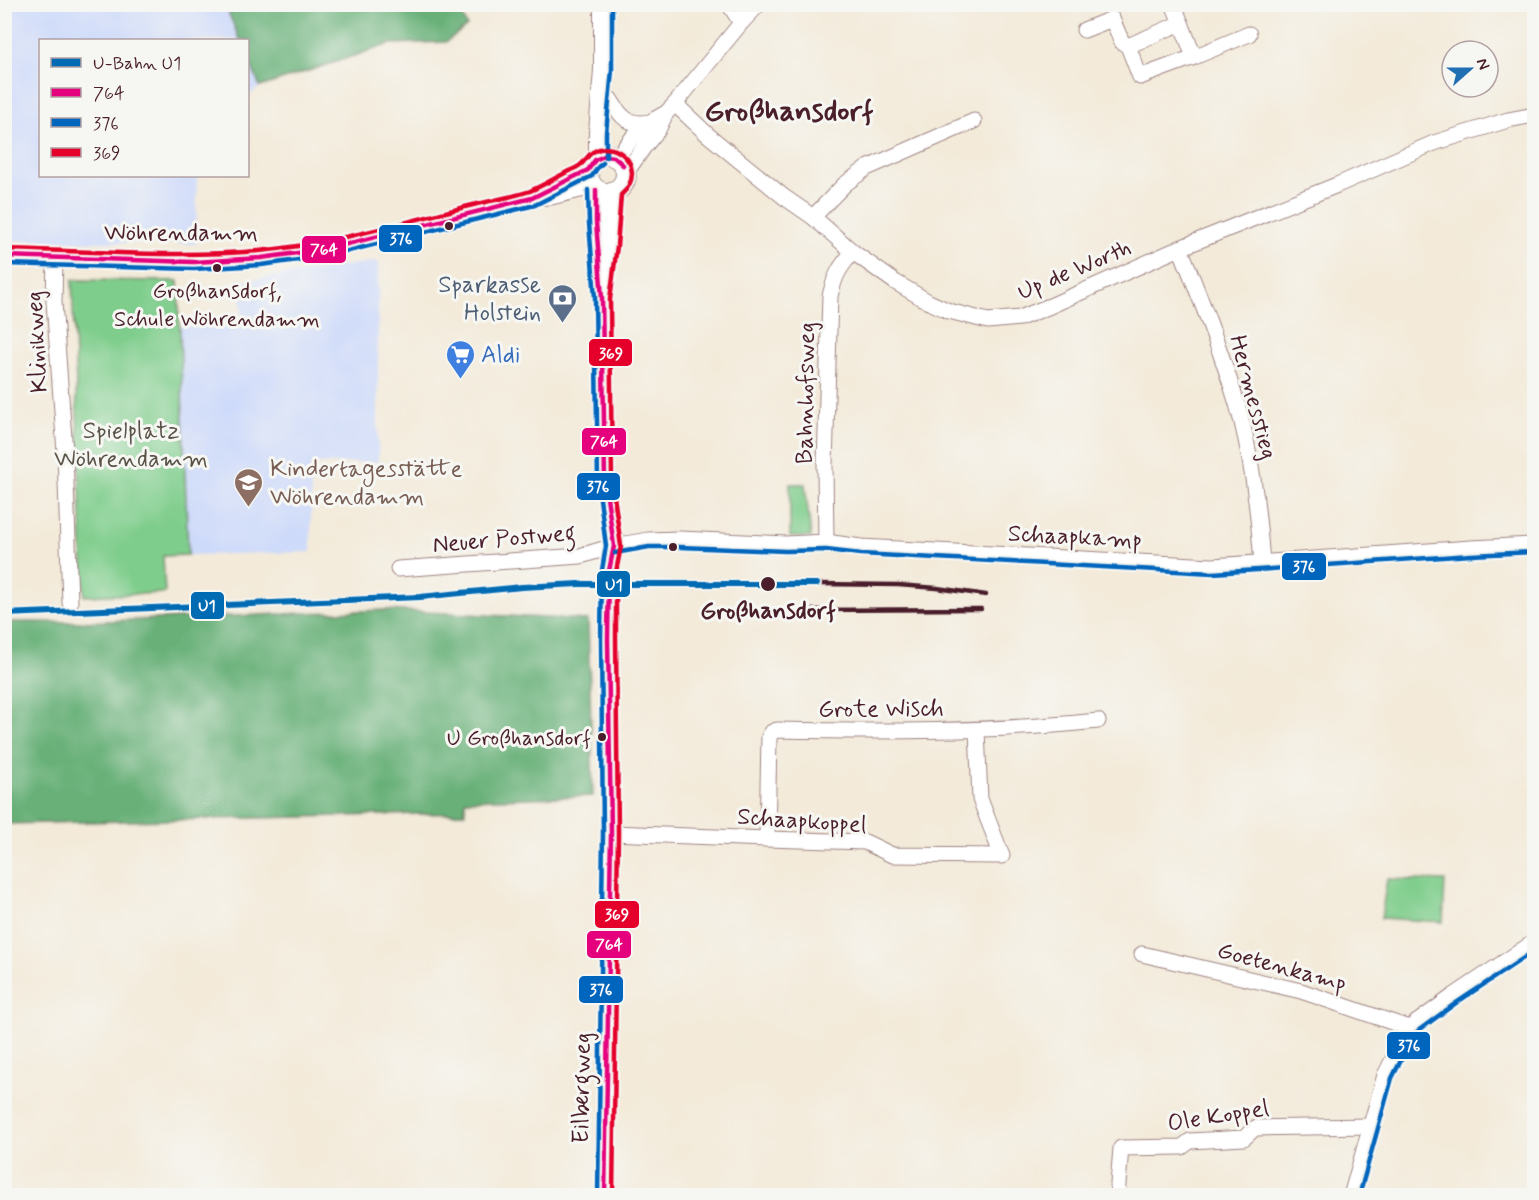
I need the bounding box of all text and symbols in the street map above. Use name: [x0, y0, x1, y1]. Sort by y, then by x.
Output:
legend: [39, 39, 249, 177]
north arrow: [1440, 39, 1500, 99]
text: U-Bahn U1: [93, 52, 181, 76]
text: N: [1471, 55, 1494, 73]
text: 764: [93, 82, 125, 106]
district label: Großhansdorf: [704, 92, 874, 131]
text: 376: [93, 112, 119, 136]
text: 369: [93, 142, 121, 166]
street label: Wöhrendamm: [104, 218, 258, 249]
unlabelled marker: [443, 220, 455, 232]
line badge: 376: [378, 224, 423, 253]
text: 376: [390, 229, 413, 250]
street label: Up de Worth: [1013, 233, 1136, 308]
line badge: 764: [301, 235, 347, 264]
text: 764: [310, 240, 339, 261]
marker: Großhansdorf, Schule Wöhrendamm: [211, 262, 223, 274]
place label: Sparkasse Holstein: [438, 270, 541, 329]
place label: Großhansdorf, Schule Wöhrendamm: [114, 278, 320, 334]
bank icon: Sparkasse Holstein: [546, 282, 578, 324]
street label: Klinikweg: [19, 290, 56, 394]
street label: Bahnhofsweg: [790, 322, 823, 464]
street label: Hermesstieg: [1221, 332, 1284, 463]
supermarket icon: Aldi: [444, 338, 476, 380]
line badge: 369: [588, 338, 633, 367]
place label: Aldi: [481, 340, 520, 371]
text: 369: [599, 344, 623, 365]
park label: Spielplatz Wöhrendamm: [54, 416, 208, 475]
line badge: 764: [581, 427, 627, 456]
text: 764: [590, 432, 619, 453]
place label: Kindertagesstätte Wöhrendamm: [270, 454, 463, 513]
school or university icon: Kindertagesstätte Wöhrendamm: [233, 466, 265, 508]
line badge: 376: [576, 472, 621, 501]
text: 376: [587, 477, 610, 498]
street label: Neuer Postweg: [431, 518, 577, 564]
street label: Schaapkamp: [1007, 519, 1143, 556]
unlabelled marker: [667, 541, 679, 553]
line badge: 376: [1281, 552, 1327, 581]
text: 376: [1293, 557, 1316, 578]
line badge: U1: [596, 570, 631, 598]
text: U1: [605, 575, 623, 596]
marker: Großhansdorf: [759, 575, 777, 593]
line badge: U1: [190, 591, 225, 620]
text: U1: [198, 596, 216, 617]
place label: Großhansdorf: [700, 596, 836, 627]
street label: Grote Wisch: [818, 694, 944, 725]
place label: U Großhansdorf: [447, 725, 591, 753]
marker: U Großhansdorf: [596, 731, 608, 743]
street label: Schaapkoppel: [736, 802, 868, 841]
line badge: 369: [594, 900, 640, 929]
text: 369: [605, 905, 629, 926]
line badge: 764: [586, 930, 632, 959]
text: 764: [595, 935, 624, 956]
street label: Goetenkamp: [1214, 935, 1350, 1000]
line badge: 376: [578, 975, 624, 1004]
text: 376: [590, 980, 613, 1001]
line badge: 376: [1386, 1031, 1431, 1060]
street label: Eilbergweg: [566, 1032, 602, 1144]
text: 376: [1398, 1036, 1421, 1057]
street label: Ole Koppel: [1165, 1093, 1271, 1140]

